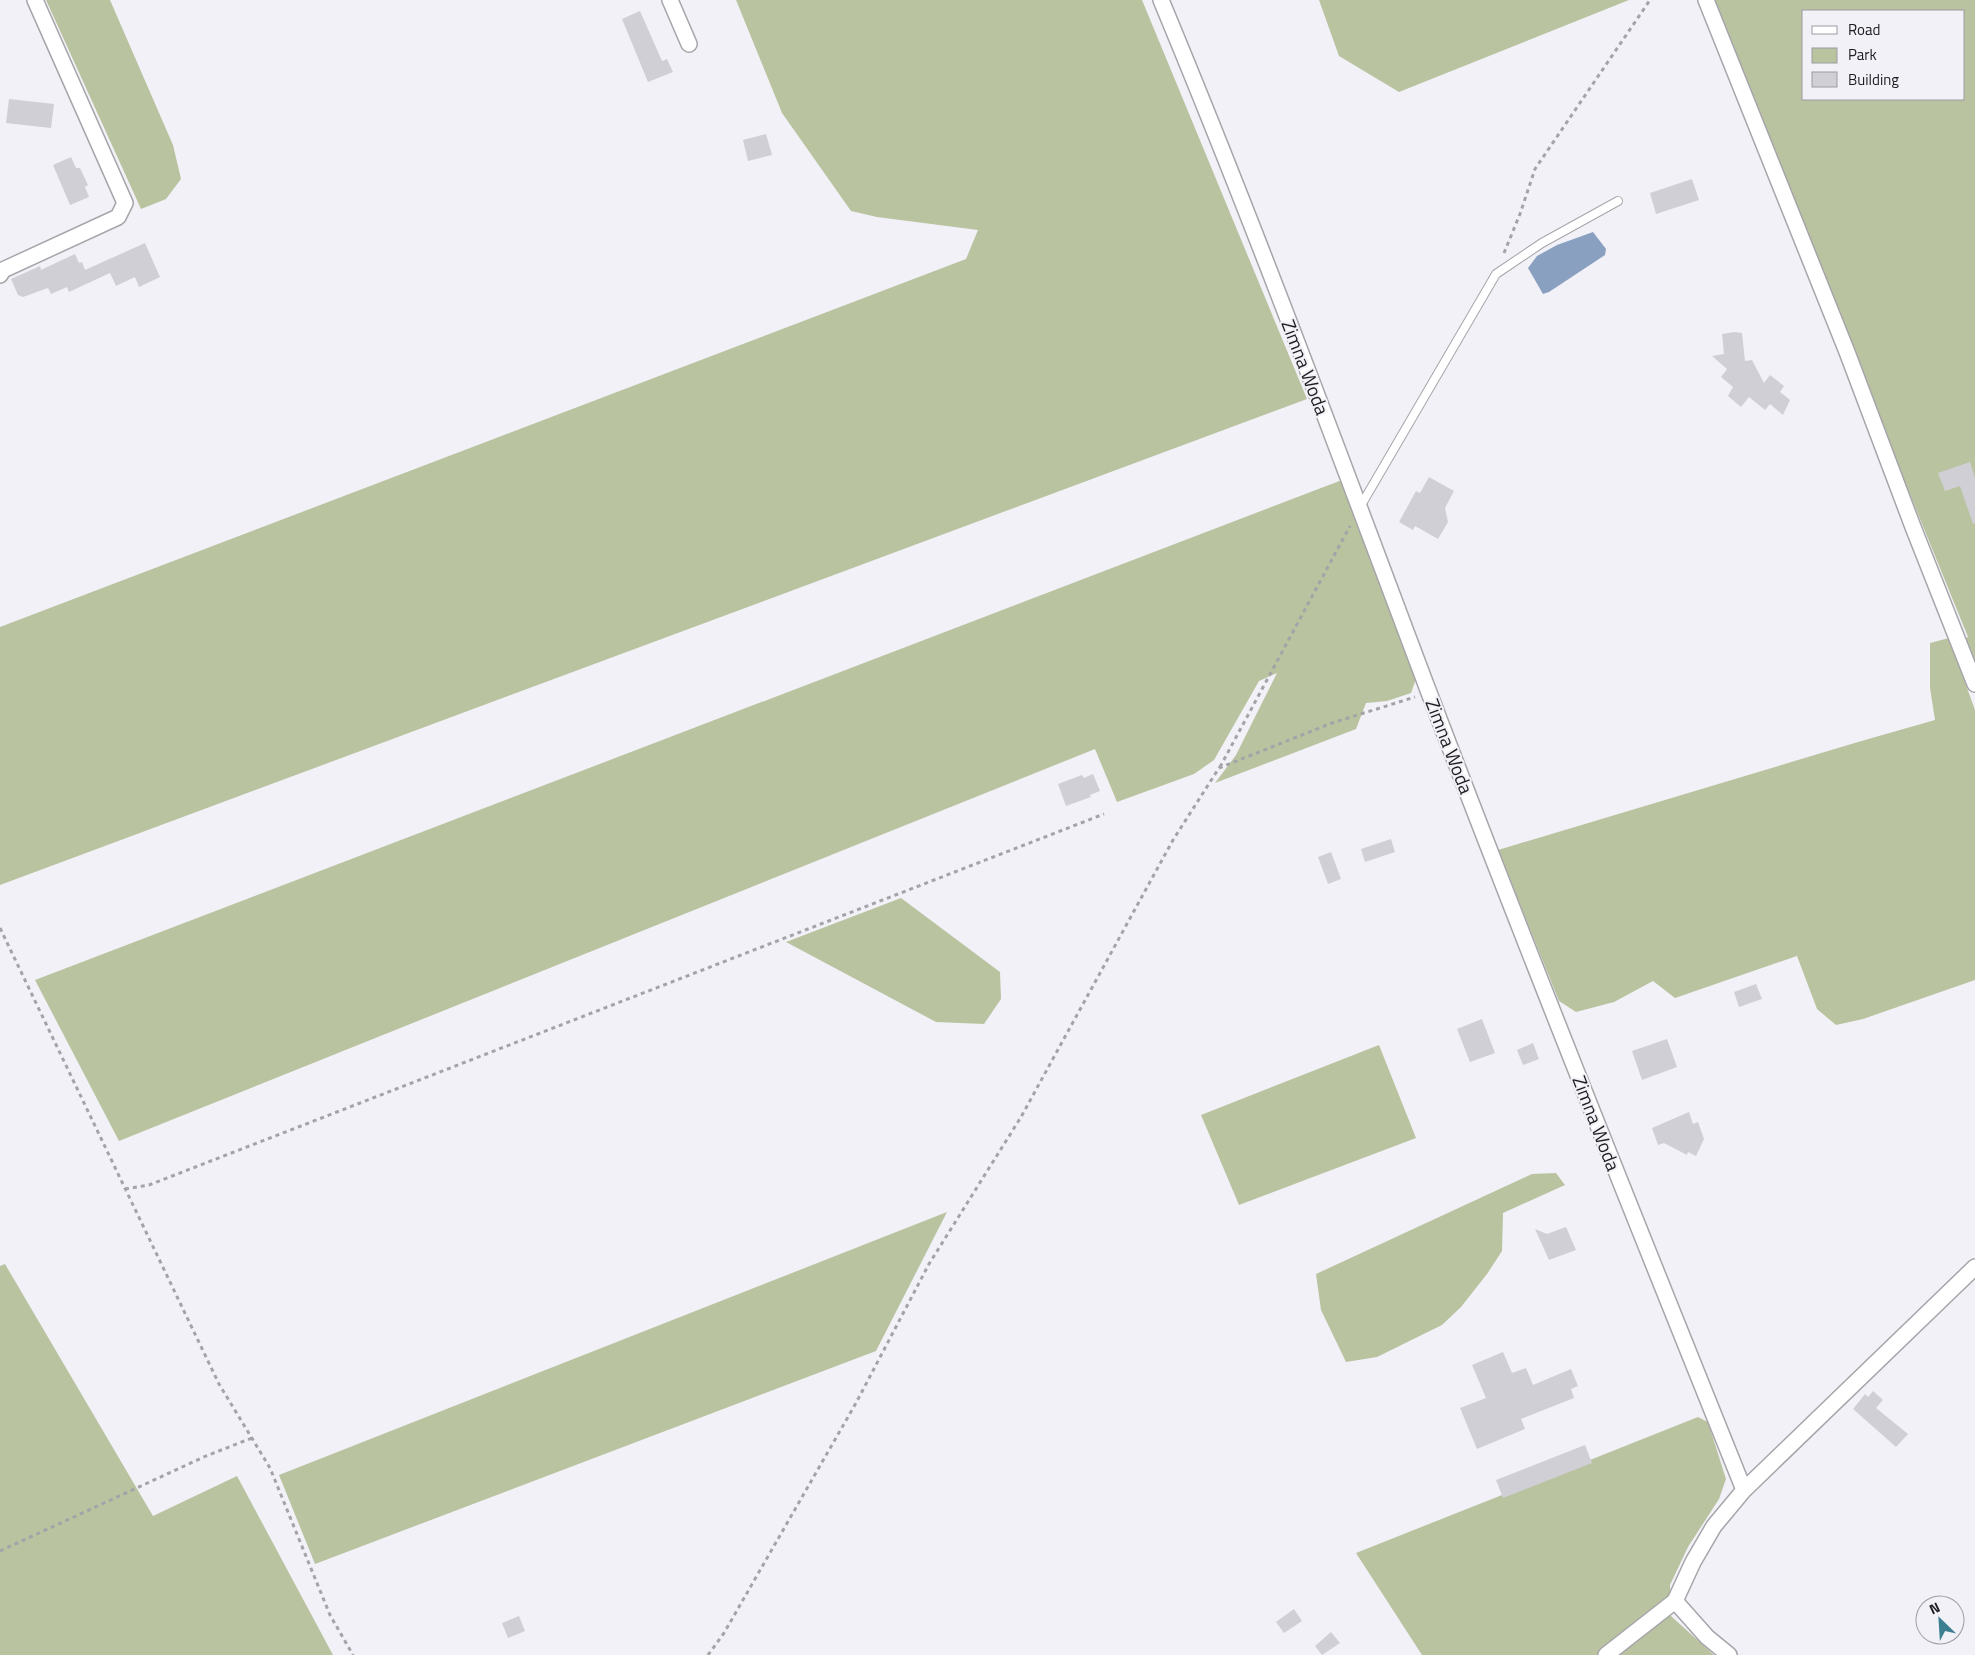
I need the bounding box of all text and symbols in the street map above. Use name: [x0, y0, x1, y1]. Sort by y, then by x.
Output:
legend: [1802, 10, 1965, 100]
text: Road: [1848, 18, 1880, 41]
text: Park: [1848, 43, 1877, 66]
text: Building: [1848, 68, 1899, 91]
street label: Zimna Woda: [1275, 315, 1338, 419]
street label: Zimna Woda: [1419, 694, 1482, 798]
street label: Zimna Woda: [1566, 1071, 1629, 1175]
north arrow: [1915, 1595, 1965, 1645]
text: N: [1925, 1596, 1943, 1619]

